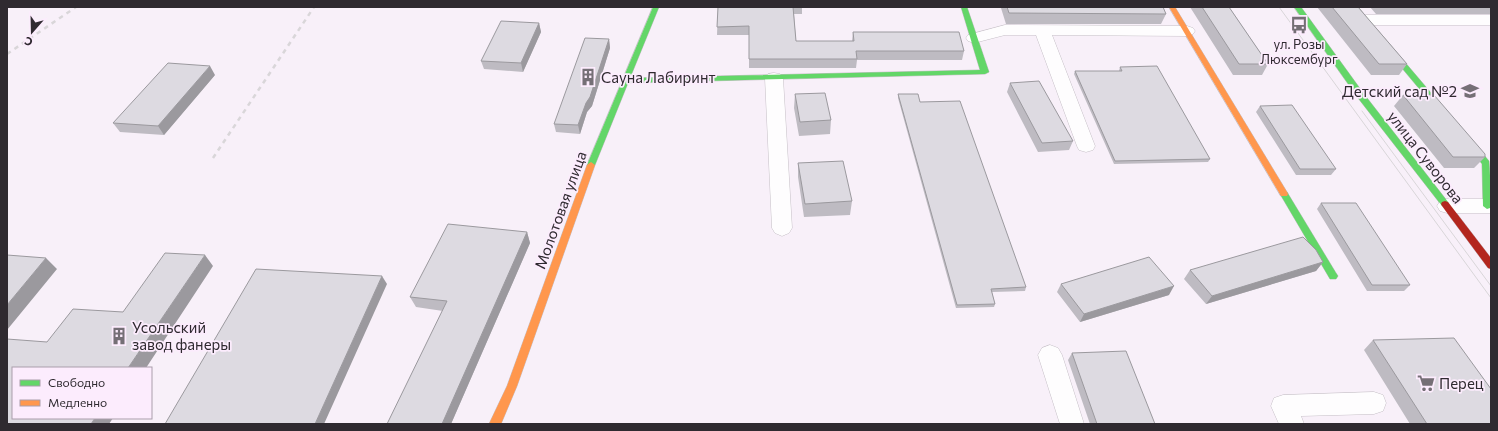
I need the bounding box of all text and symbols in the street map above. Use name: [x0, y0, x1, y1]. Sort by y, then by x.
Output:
north arrow: [12, 12, 52, 52]
bus stop icon: ул. Розы Люксембург: [1289, 15, 1309, 35]
text: С: [22, 34, 34, 49]
place label: ул. Розы Люксембург: [1260, 36, 1338, 67]
building icon: Сауна Лабиринт: [578, 67, 598, 87]
place label: Сауна Лабиринт: [601, 68, 716, 86]
school or university icon: Детский сад №2: [1460, 81, 1480, 101]
place label: Детский сад №2: [1342, 82, 1457, 100]
street label: улица Суворова: [1384, 107, 1468, 207]
street label: Молотовая улица: [530, 149, 590, 271]
place label: Усольский завод фанеры: [132, 318, 231, 353]
building icon: Усольский завод фанеры: [109, 326, 129, 346]
legend: [12, 367, 152, 419]
supermarket icon: Перец: [1416, 373, 1436, 393]
place label: Перец: [1439, 374, 1484, 392]
text: Свободно: [48, 375, 105, 389]
text: Медленно: [48, 395, 107, 409]

